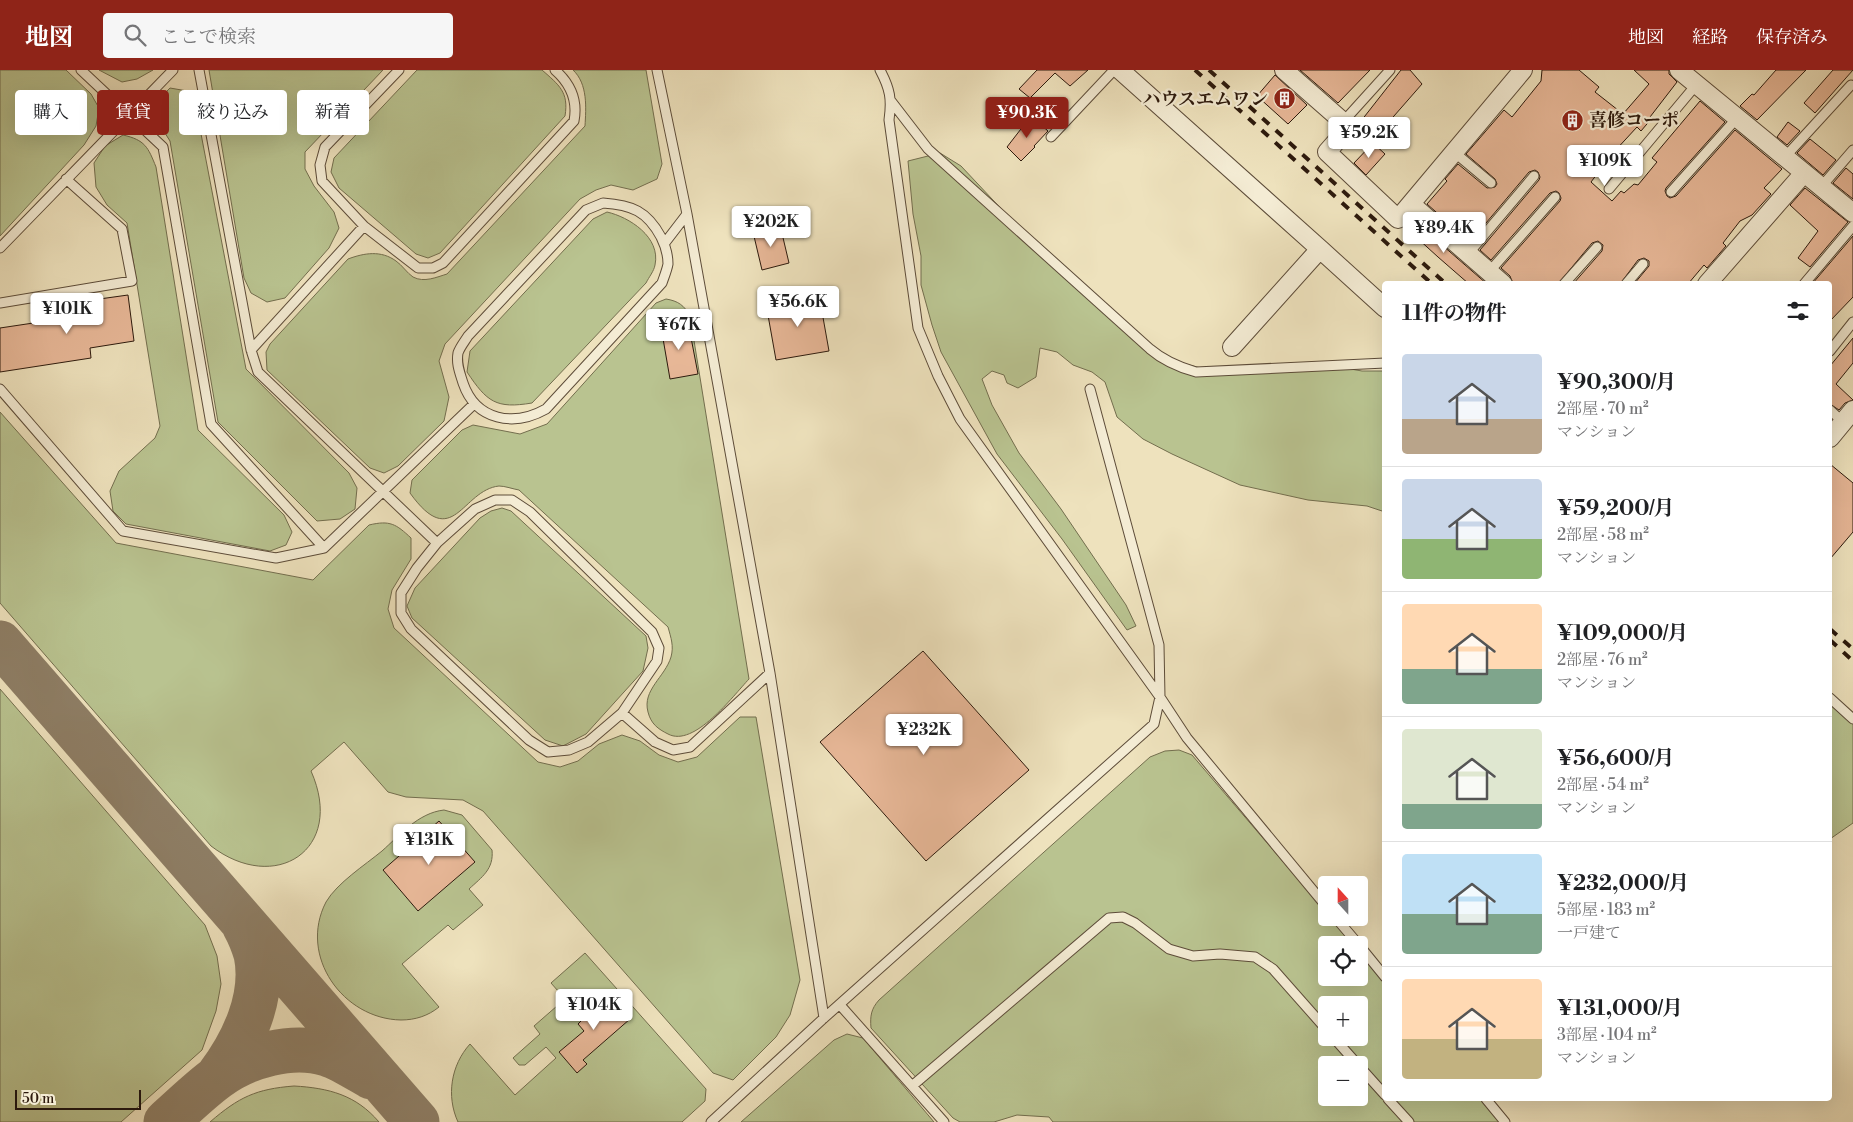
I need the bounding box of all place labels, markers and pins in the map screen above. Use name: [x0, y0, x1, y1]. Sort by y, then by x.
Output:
building icon: ハウスエムワン: [1272, 87, 1296, 111]
place label: ハウスエムワン: [1143, 88, 1268, 111]
pin: ¥90.3K: [986, 97, 1068, 139]
building icon: 喜修コーポ: [1561, 108, 1585, 132]
place label: 喜修コーポ: [1589, 109, 1679, 132]
pin: ¥59.2K: [1328, 116, 1410, 159]
pin: ¥109K: [1570, 144, 1640, 187]
pin: ¥202K: [736, 206, 806, 248]
pin: ¥89.4K: [1403, 212, 1485, 254]
pin: ¥56.6K: [757, 286, 839, 328]
pin: ¥101K: [32, 292, 102, 335]
pin: ¥67K: [649, 308, 709, 351]
pin: ¥232K: [889, 714, 959, 756]
pin: ¥131K: [394, 824, 464, 866]
pin: ¥104K: [559, 988, 629, 1031]

